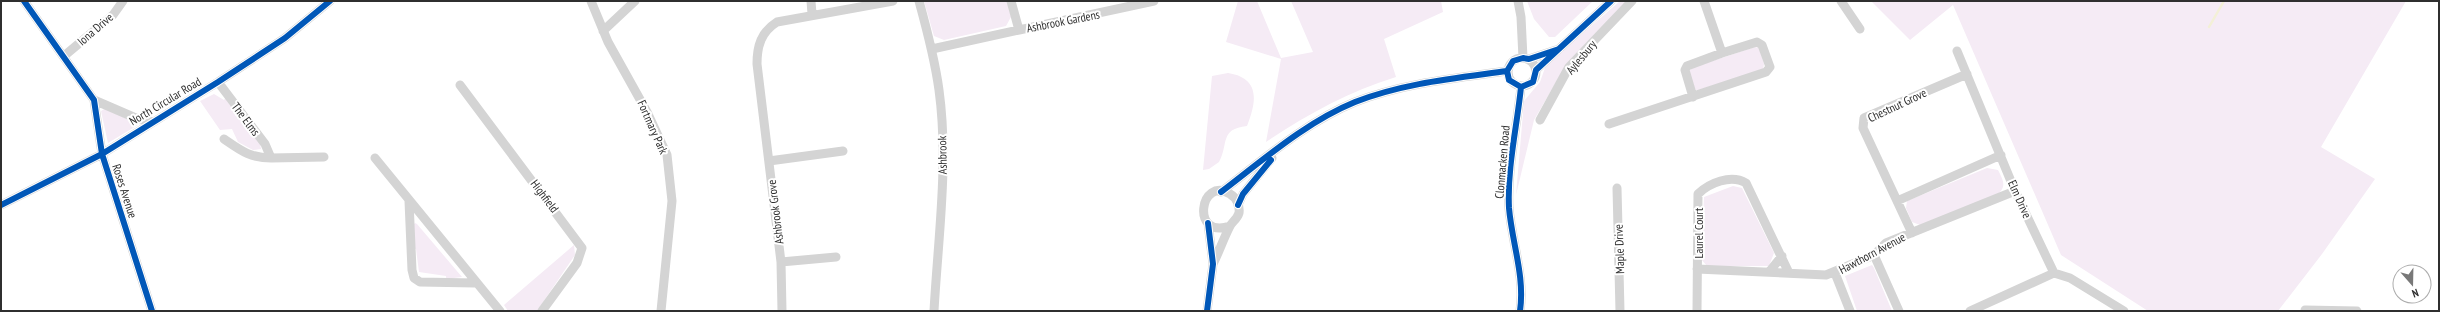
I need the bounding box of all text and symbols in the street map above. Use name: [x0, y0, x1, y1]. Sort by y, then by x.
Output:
street label: Ashbrook Gardens: [1025, 7, 1101, 35]
street label: Iona Drive: [74, 9, 116, 49]
street label: Aylesbury: [1562, 37, 1600, 77]
street label: North Circular Road: [126, 74, 204, 128]
street label: Chestnut Grove: [1865, 85, 1929, 125]
street label: Fortmary Park: [634, 98, 672, 157]
street label: The Elms: [229, 99, 263, 139]
street label: Clonmacken Road: [1491, 125, 1513, 199]
street label: Ashbrook: [934, 135, 950, 174]
street label: Roses Avenue: [109, 162, 141, 220]
street label: Highfield: [528, 176, 562, 216]
street label: Elm Drive: [2005, 178, 2035, 220]
street label: Ashbrook Grove: [764, 179, 786, 245]
street label: Laurel Court: [1691, 207, 1706, 258]
street label: Maple Drive: [1611, 224, 1627, 274]
street label: Hawthorn Avenue: [1836, 229, 1908, 277]
north arrow: [2392, 264, 2432, 304]
text: N: [2410, 286, 2421, 301]

